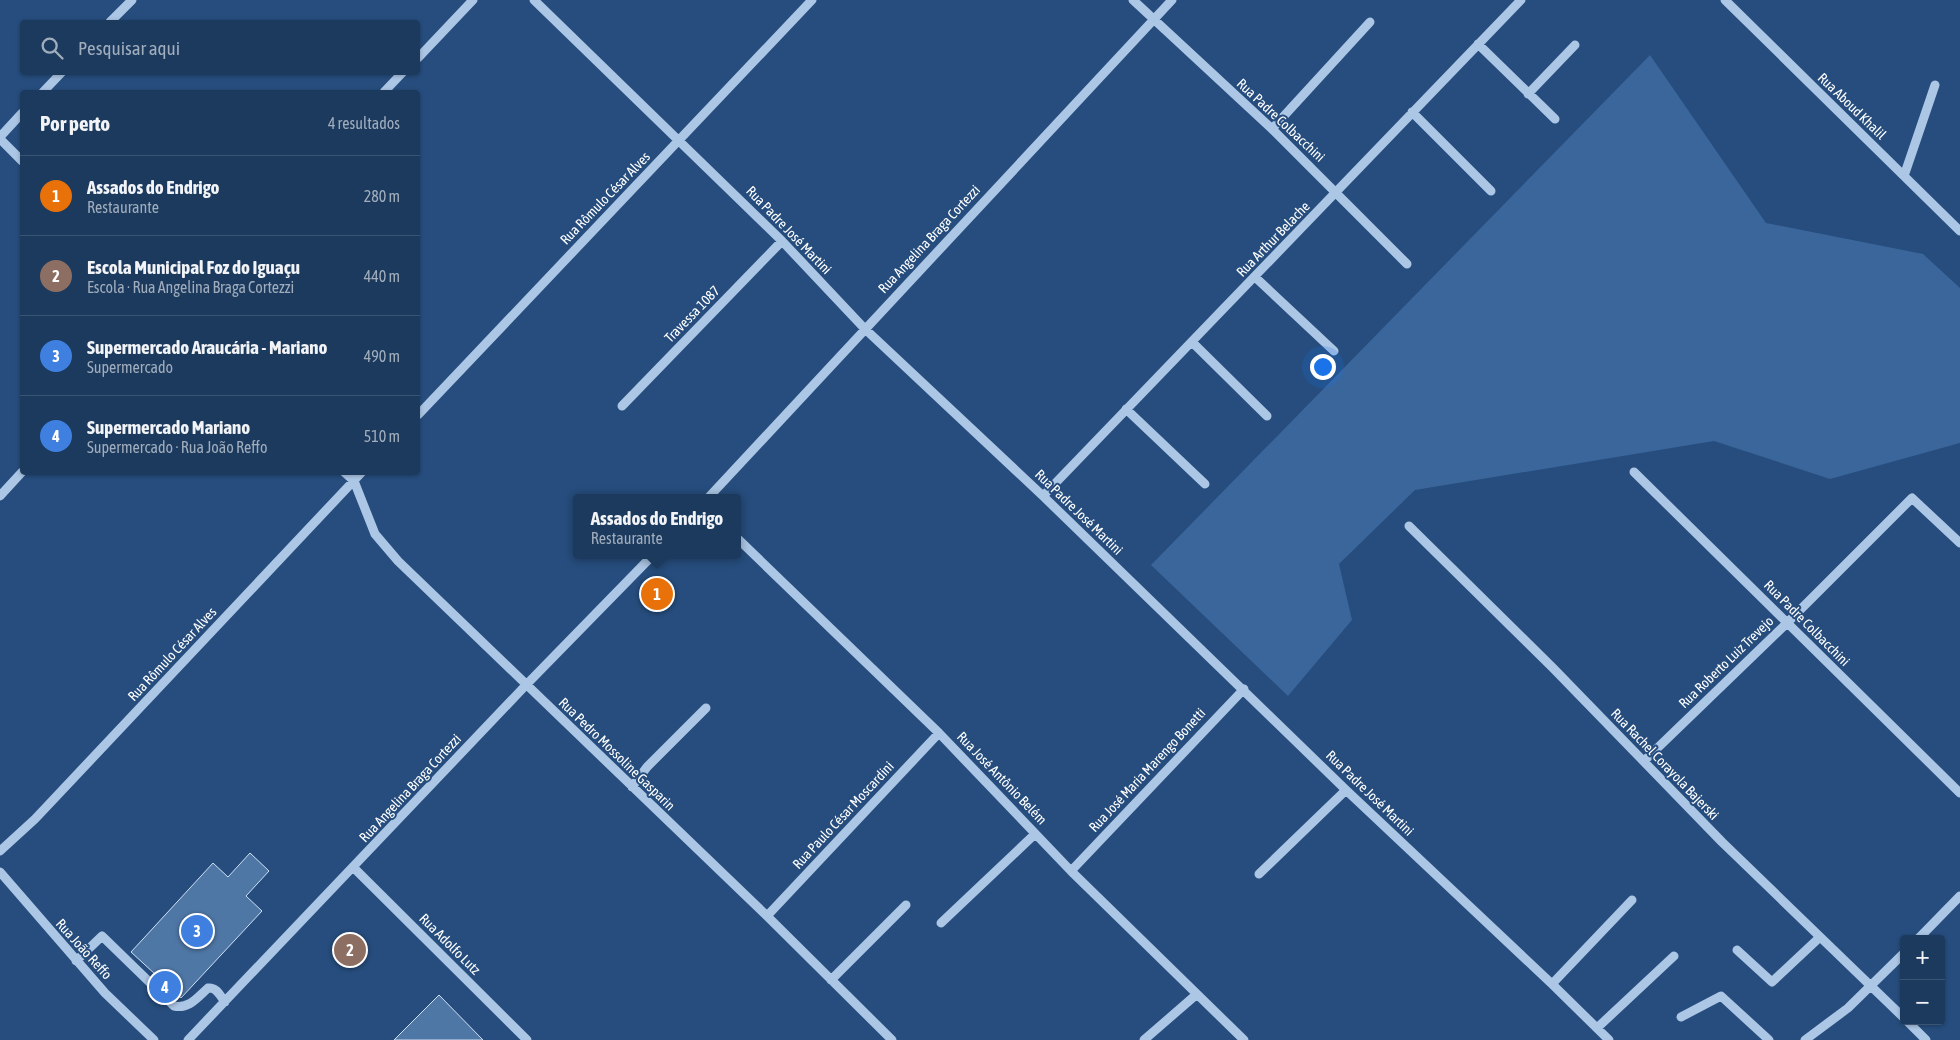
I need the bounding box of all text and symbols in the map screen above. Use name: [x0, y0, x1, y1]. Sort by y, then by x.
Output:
search box: [20, 20, 420, 75]
icon: search: [38, 34, 66, 62]
text: Pesquisar aqui: [78, 37, 180, 59]
street label: Rua Aboud Khalil: [1815, 70, 1890, 143]
street label: Rua Padre Colbacchini: [1234, 75, 1328, 165]
text: Por perto: [40, 111, 110, 135]
text: 4 resultados: [328, 114, 400, 132]
street label: Rua Rômulo César Alves: [557, 148, 653, 248]
text: Assados do Endrigo: [87, 176, 219, 198]
street label: Rua Angelina Braga Cortezzi: [875, 182, 983, 296]
street label: Rua Padre José Martini: [743, 183, 835, 277]
text: 1: [52, 187, 60, 205]
text: 280 m: [364, 187, 400, 205]
text: Restaurante: [87, 198, 159, 216]
street label: Rua Arthur Belache: [1233, 198, 1313, 280]
text: Escola Municipal Foz do Iguaçu: [87, 256, 300, 278]
text: 2: [52, 267, 60, 285]
text: 440 m: [364, 267, 400, 285]
text: Escola · Rua Angelina Braga Cortezzi: [87, 278, 294, 296]
street label: Travessa 1087: [661, 282, 723, 346]
text: Supermercado Araucária - Mariano: [87, 336, 327, 358]
text: 3: [52, 347, 60, 365]
text: 490 m: [364, 347, 400, 365]
your location: [1310, 354, 1336, 380]
text: Supermercado: [87, 358, 173, 376]
text: Supermercado Mariano: [87, 416, 250, 438]
text: 4: [52, 427, 60, 445]
text: 510 m: [364, 427, 400, 445]
text: Supermercado · Rua João Reffo: [87, 438, 267, 456]
street label: Rua Padre José Martini: [1032, 466, 1126, 558]
popup: [573, 494, 741, 559]
text: Assados do Endrigo: [591, 507, 723, 529]
text: Restaurante: [591, 529, 663, 547]
pin: 1: [641, 575, 673, 613]
street label: Rua Padre Colbacchini: [1761, 577, 1853, 669]
street label: Rua Rômulo César Alves: [124, 604, 220, 704]
street label: Rua Roberto Luiz Trevejo: [1676, 613, 1776, 711]
street label: Rua Pedro Mossoline Gasparin: [556, 694, 678, 814]
street label: Rua José Maria Marengo Bonetti: [1086, 705, 1208, 835]
street label: Rua Rachel Corayola Bajerski: [1608, 705, 1722, 823]
street label: Rua José Antônio Belém: [954, 729, 1050, 827]
street label: Rua Angelina Braga Cortezzi: [356, 731, 464, 845]
street label: Rua Padre José Martini: [1323, 747, 1417, 839]
street label: Rua Paulo César Moscardini: [789, 758, 897, 872]
street label: Rua Adolfo Lutz: [416, 910, 484, 978]
pin: 3: [181, 912, 213, 950]
street label: Rua João Reffo: [53, 915, 115, 983]
pin: 2: [334, 931, 366, 969]
map controls: [1900, 935, 1945, 1025]
button: +: [1900, 935, 1945, 980]
pin: 4: [149, 968, 181, 1006]
button: −: [1900, 980, 1945, 1025]

